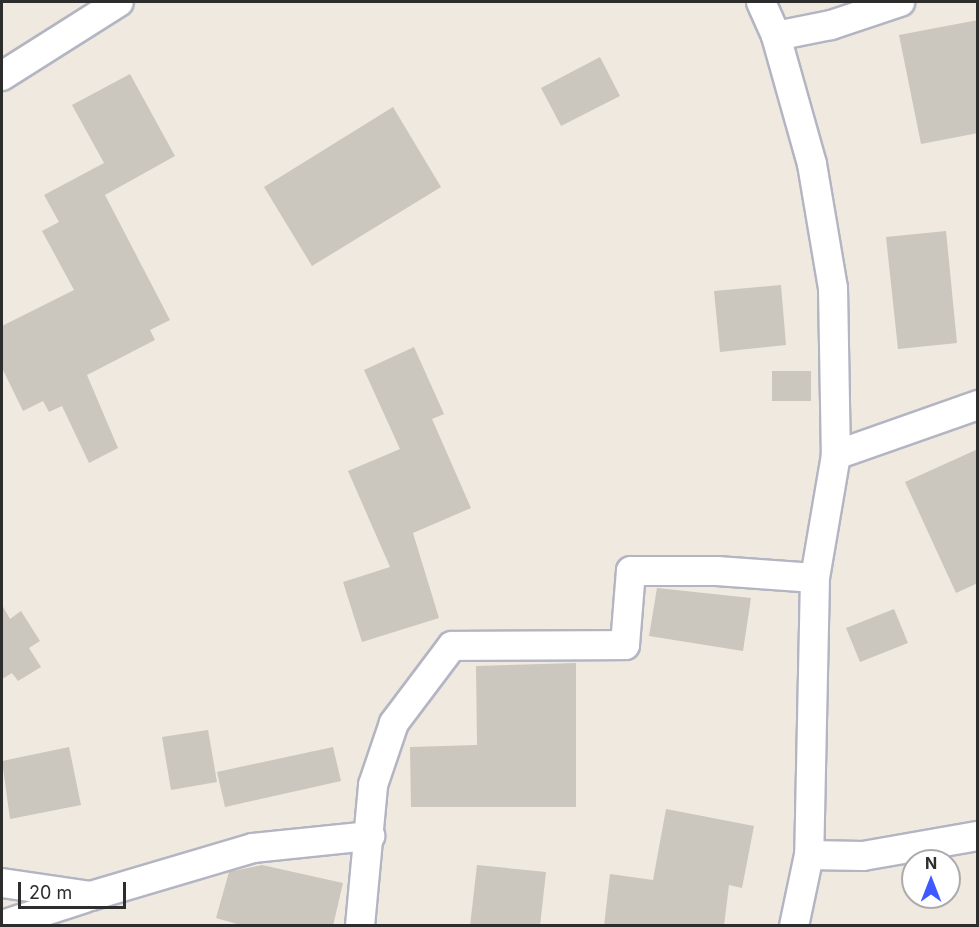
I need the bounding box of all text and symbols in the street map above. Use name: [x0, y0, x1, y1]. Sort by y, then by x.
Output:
north arrow: [901, 849, 961, 909]
text: N: [925, 853, 937, 873]
scale bar: [21, 870, 129, 908]
text: 20 m: [29, 882, 72, 903]

